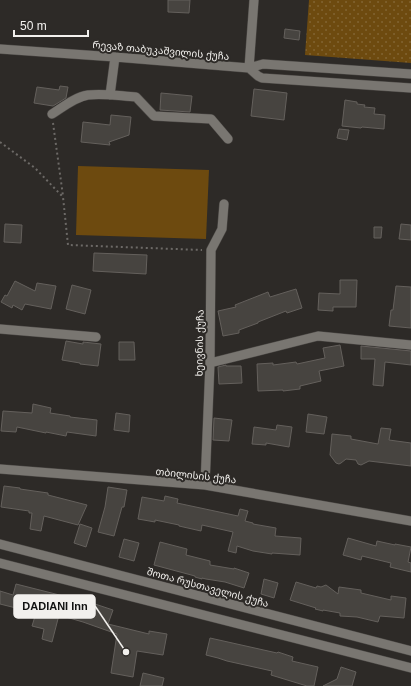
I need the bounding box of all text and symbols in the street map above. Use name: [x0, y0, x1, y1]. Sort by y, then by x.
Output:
scale bar: [14, 12, 88, 38]
text: 50 m: [20, 19, 47, 33]
street label: რევაზ თაბუკაშვილის ქუჩა: [92, 39, 230, 63]
street label: ხეივნის ქუჩა: [193, 309, 207, 377]
street label: თბილისის ქუჩა: [155, 466, 237, 486]
street label: შოთა რუსთაველის ქუჩა: [145, 566, 270, 610]
callout: DADIANI Inn: [14, 595, 95, 618]
text: DADIANI Inn: [22, 600, 88, 612]

